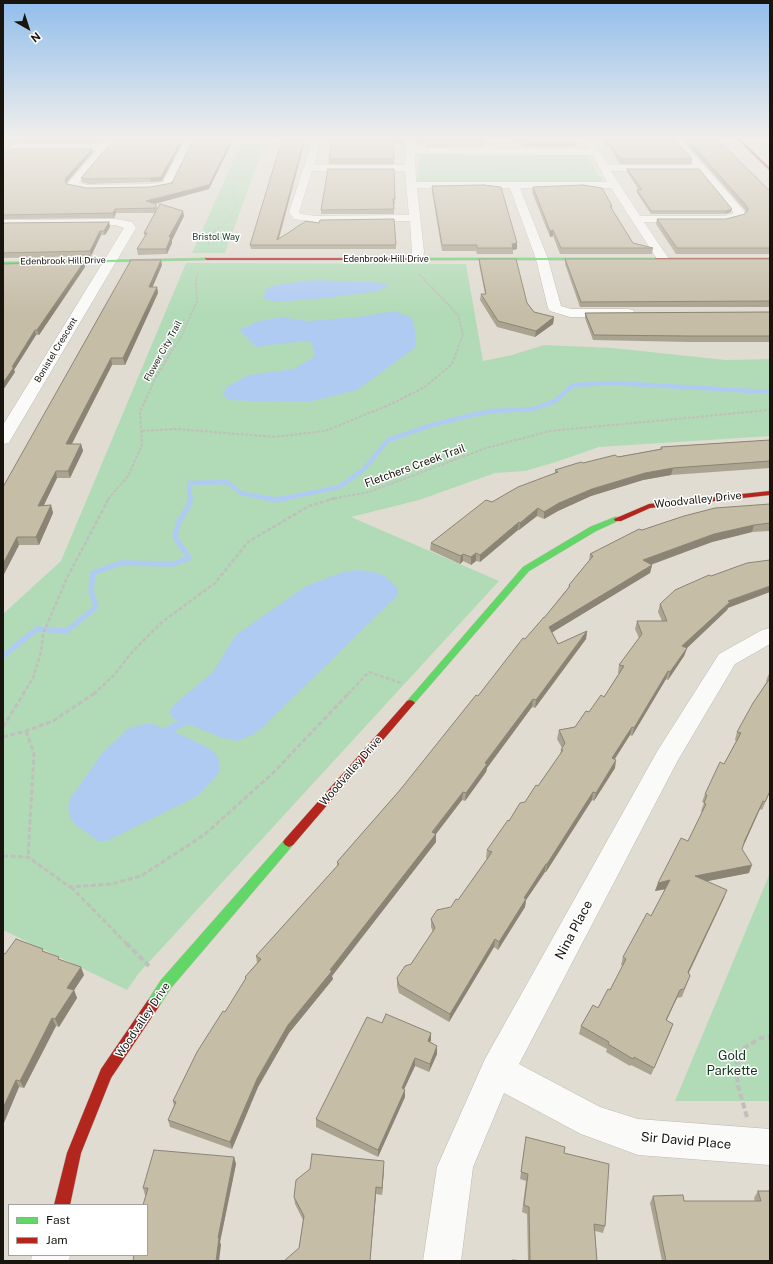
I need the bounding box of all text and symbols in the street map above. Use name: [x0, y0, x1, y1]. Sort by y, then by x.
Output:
north arrow: [8, 8, 48, 48]
text: N: [28, 30, 43, 45]
park label: Bristol Way: [192, 232, 240, 242]
street label: Edenbrook Hill Drive: [343, 254, 429, 264]
street label: Edenbrook Hill Drive: [20, 255, 106, 267]
street label: Bonistel Crescent: [32, 315, 80, 385]
street label: Flower City Trail: [142, 319, 184, 383]
street label: Fletchers Creek Trail: [363, 442, 467, 490]
street label: Woodvalley Drive: [654, 489, 742, 511]
street label: Woodvalley Drive: [317, 734, 385, 808]
street label: Nina Place: [552, 898, 596, 962]
street label: Woodvalley Drive: [113, 980, 173, 1060]
park label: Gold Parkette: [706, 1048, 758, 1079]
street label: Sir David Place: [640, 1129, 732, 1153]
legend: [8, 1204, 148, 1256]
text: Fast: [46, 1213, 70, 1227]
text: Jam: [46, 1233, 68, 1247]

